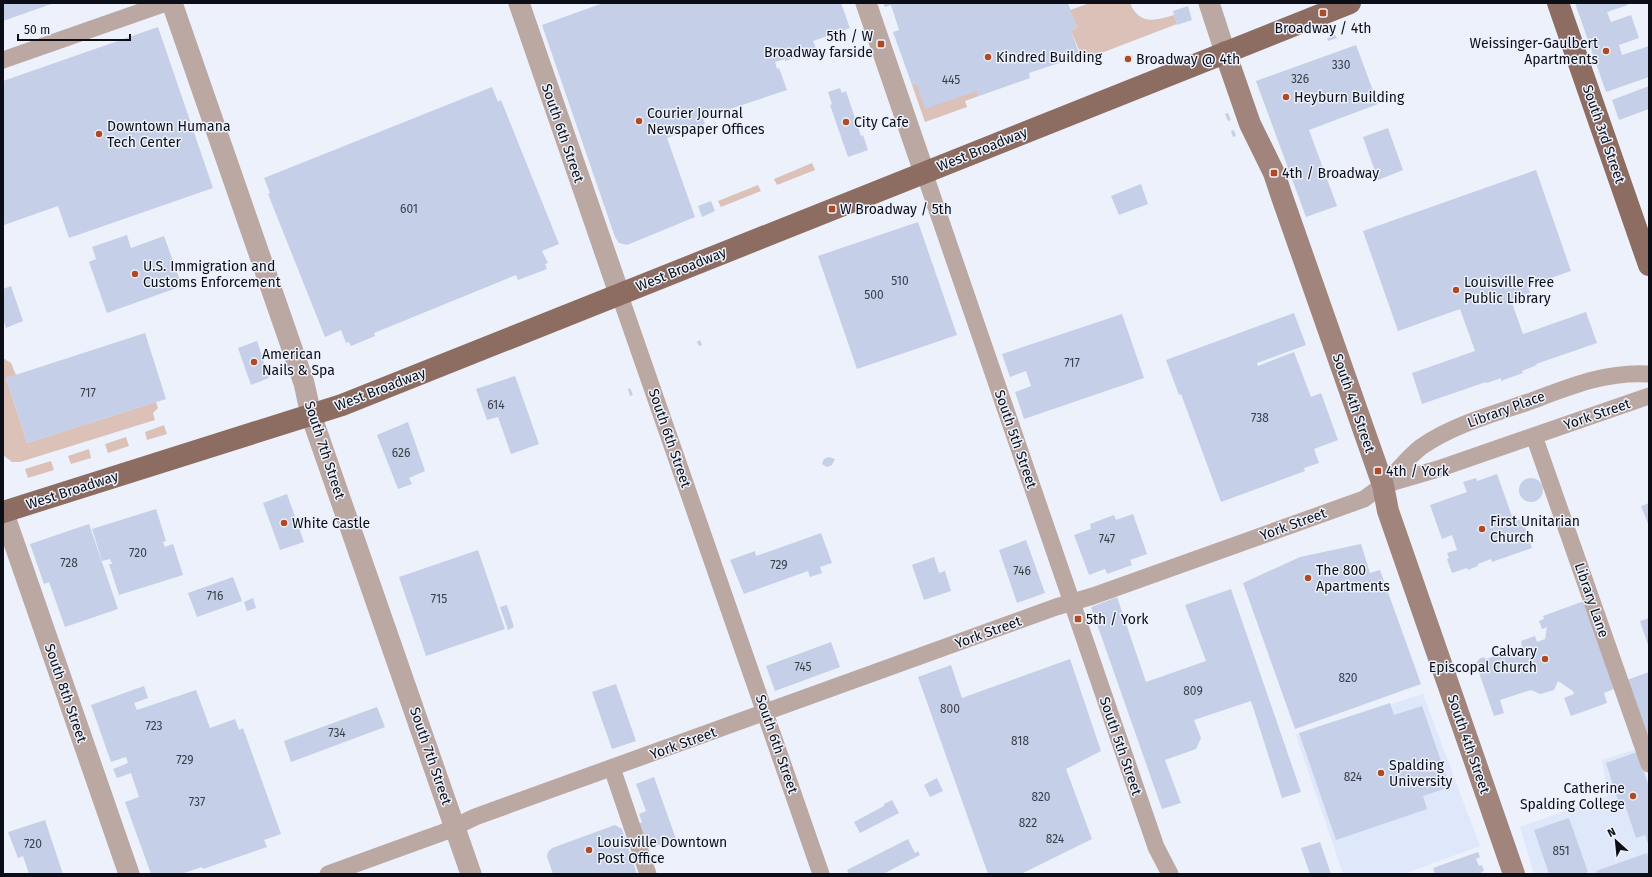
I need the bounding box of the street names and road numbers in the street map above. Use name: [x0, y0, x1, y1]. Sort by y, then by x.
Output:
street label: South 6th Street: [538, 82, 588, 186]
street label: South 3rd Street: [1579, 83, 1629, 186]
street label: West Broadway: [934, 124, 1030, 175]
street label: West Broadway: [633, 244, 729, 295]
street label: South 4th Street: [1329, 352, 1379, 456]
street label: West Broadway: [332, 364, 428, 415]
street label: South 6th Street: [645, 387, 695, 491]
street label: South 5th Street: [991, 388, 1041, 491]
street label: Library Place: [1465, 388, 1547, 431]
street label: York Street: [1562, 395, 1634, 434]
street label: South 7th Street: [301, 399, 349, 502]
street label: West Broadway: [24, 468, 121, 513]
street label: York Street: [1258, 504, 1330, 544]
street label: Library Lane: [1571, 560, 1612, 640]
street label: York Street: [953, 612, 1025, 652]
street label: South 8th Street: [41, 641, 91, 746]
street label: South 6th Street: [752, 693, 802, 797]
street label: South 4th Street: [1444, 693, 1494, 797]
street label: South 5th Street: [1096, 695, 1146, 798]
street label: South 7th Street: [406, 705, 455, 808]
street label: York Street: [648, 723, 720, 763]

